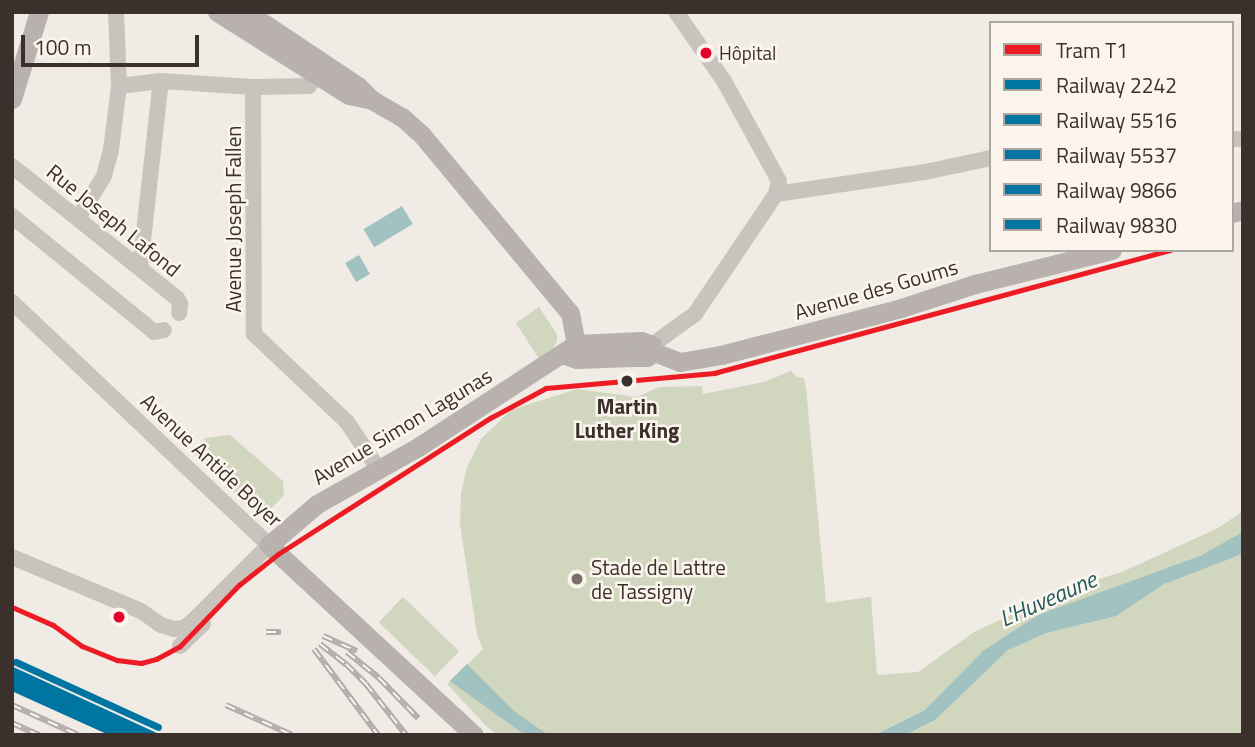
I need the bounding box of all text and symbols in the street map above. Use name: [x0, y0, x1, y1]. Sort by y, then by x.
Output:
scale bar: [24, 21, 203, 65]
legend: [989, 21, 1234, 252]
text: 100 m: [34, 31, 91, 63]
text: Tram T1: [1056, 34, 1128, 66]
place label: Hôpital: [719, 42, 777, 64]
marker: Hôpital: [699, 46, 713, 60]
text: Railway 2242: [1056, 69, 1177, 101]
text: Railway 5516: [1056, 104, 1177, 136]
street label: Avenue Joseph Fallen: [220, 125, 246, 313]
text: Railway 5537: [1056, 139, 1177, 171]
street label: Rue Joseph Lafond: [42, 158, 186, 282]
text: Railway 9866: [1056, 174, 1177, 206]
text: Railway 9830: [1056, 209, 1177, 241]
street label: Avenue des Goums: [791, 254, 961, 324]
street label: Avenue Simon Lagunas: [308, 362, 496, 490]
marker: Martin Luther King: [617, 371, 637, 391]
street label: Avenue Antide Boyer: [136, 388, 288, 532]
place label: Martin Luther King: [575, 393, 679, 443]
place label: Stade de Lattre de Tassigny: [591, 554, 726, 604]
water label: L'Huveaune: [995, 565, 1101, 633]
marker: Stade de Lattre de Tassigny: [569, 571, 585, 587]
unlabelled marker: [112, 610, 126, 624]

